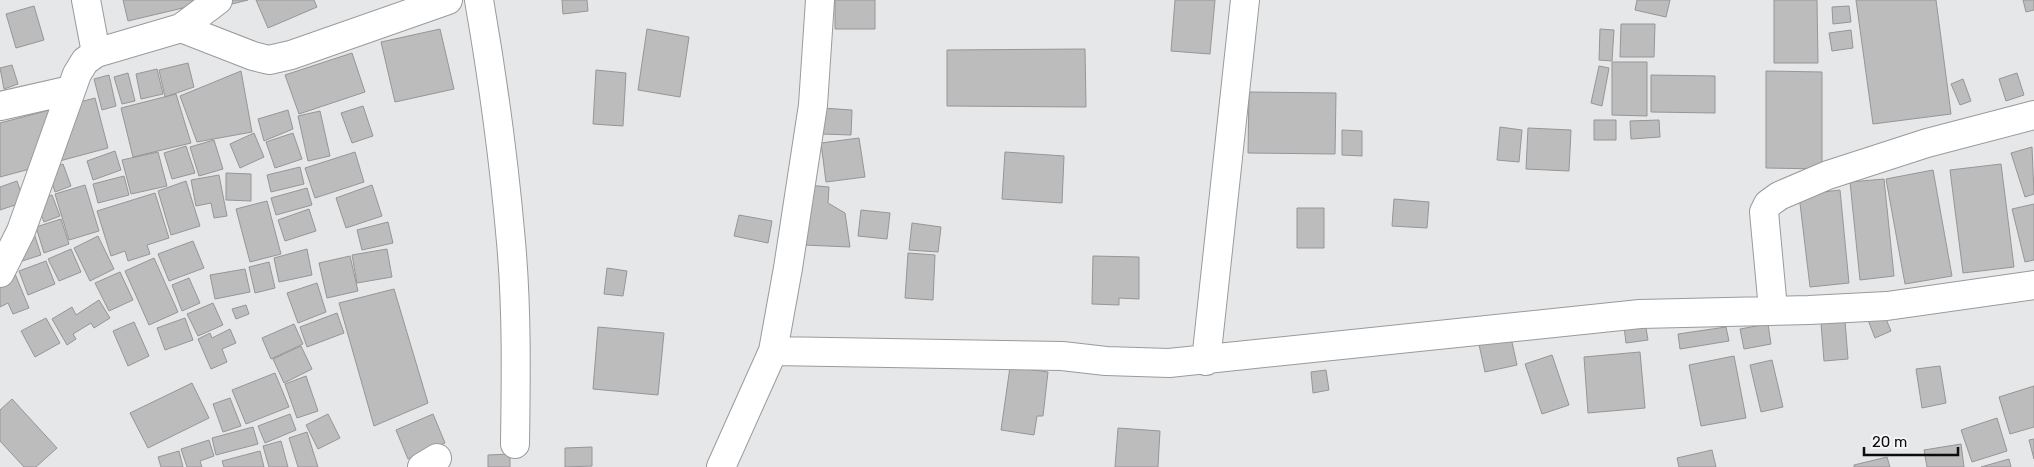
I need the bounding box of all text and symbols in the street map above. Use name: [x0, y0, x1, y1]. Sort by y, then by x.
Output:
scale bar: [1864, 424, 1958, 456]
text: 20 m: [1872, 433, 1907, 451]

